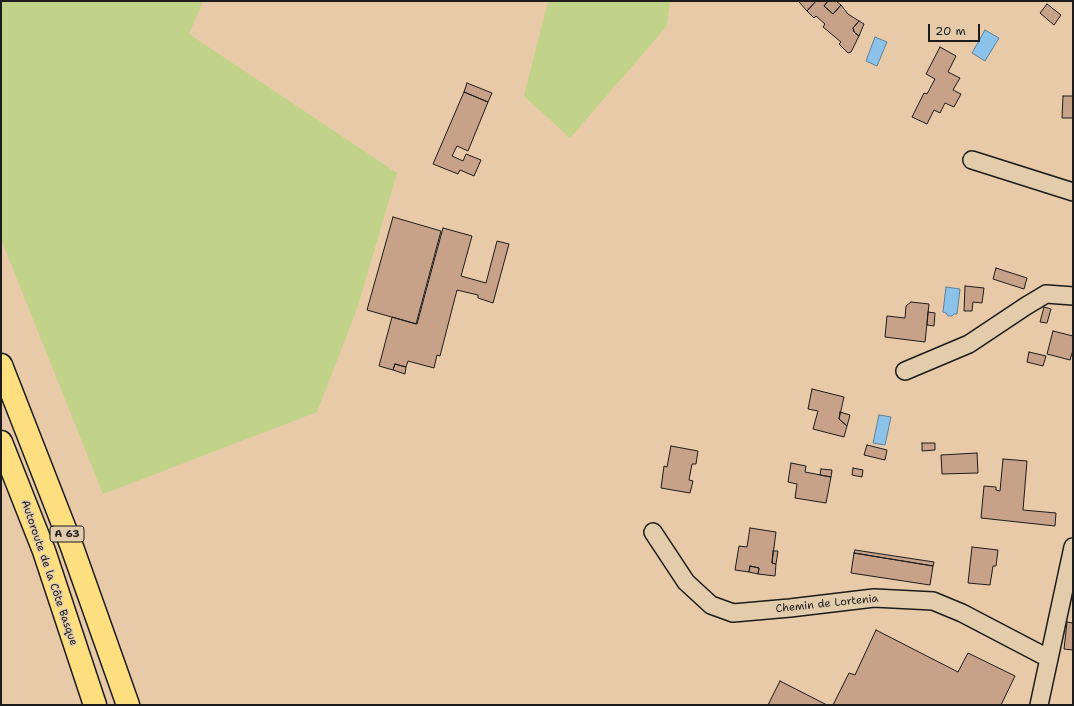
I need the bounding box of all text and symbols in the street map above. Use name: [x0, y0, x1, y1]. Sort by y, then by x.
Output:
scale bar: [930, 16, 982, 42]
text: 20 m: [935, 23, 966, 39]
street label: Autoroute de la Côte Basque: [18, 499, 80, 647]
road number: A 63: [50, 526, 84, 542]
street label: Chemin de Lortenia: [775, 592, 879, 616]

